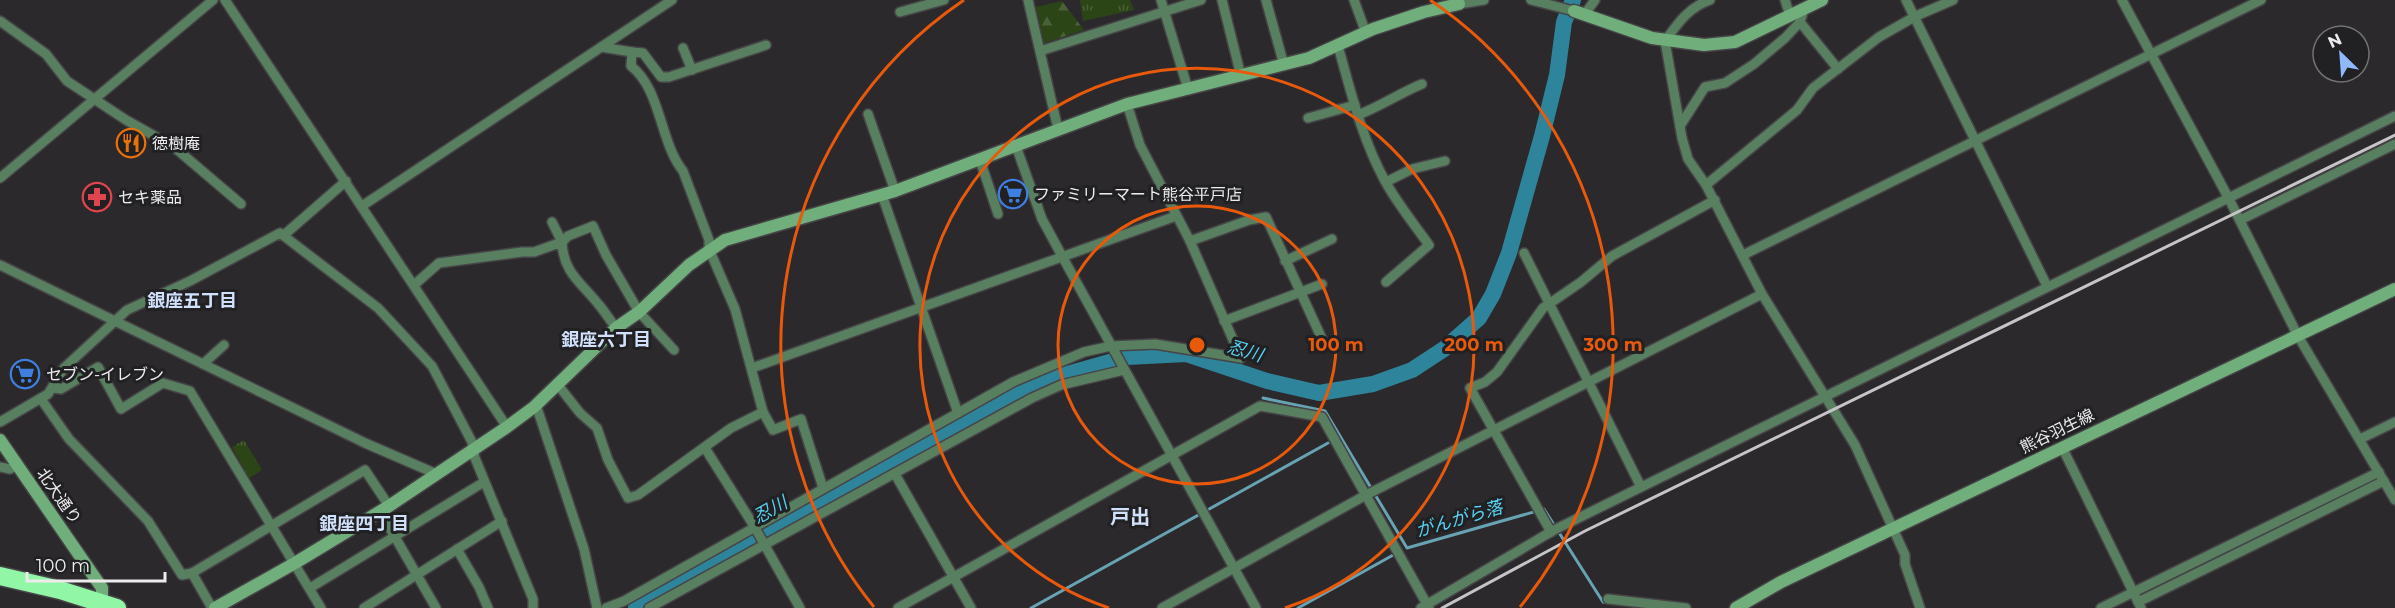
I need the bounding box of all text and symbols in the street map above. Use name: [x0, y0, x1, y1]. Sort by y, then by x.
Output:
north arrow: [2311, 24, 2371, 84]
text: N: [2325, 30, 2345, 52]
restaurant icon: 徳樹庵: [115, 127, 147, 159]
place label: 徳樹庵: [152, 134, 200, 153]
supermarket icon: ファミリーマート熊谷平戸店: [997, 178, 1029, 210]
pharmacy icon: セキ薬品: [81, 181, 113, 213]
place label: ファミリーマート熊谷平戸店: [1034, 185, 1242, 204]
place label: セキ薬品: [118, 188, 182, 207]
district label: 銀座五丁目: [147, 290, 237, 312]
district label: 銀座六丁目: [561, 329, 651, 351]
text: 100 m: [1308, 334, 1364, 356]
text: 200 m: [1444, 334, 1504, 356]
text: 300 m: [1582, 334, 1643, 356]
centre of rings: [1187, 335, 1207, 355]
water label: 忍川: [1225, 335, 1267, 367]
supermarket icon: セブン-イレブン: [9, 358, 41, 390]
place label: セブン-イレブン: [46, 365, 164, 384]
street label: 熊谷羽生線: [2017, 405, 2097, 457]
street label: 北大通り: [33, 464, 85, 528]
water label: 忍川: [749, 491, 793, 528]
water label: がんがら落: [1413, 495, 1508, 542]
district label: 戸出: [1110, 505, 1150, 529]
district label: 銀座四丁目: [319, 513, 409, 535]
scale bar: [27, 545, 165, 583]
text: 100 m: [36, 555, 90, 577]

